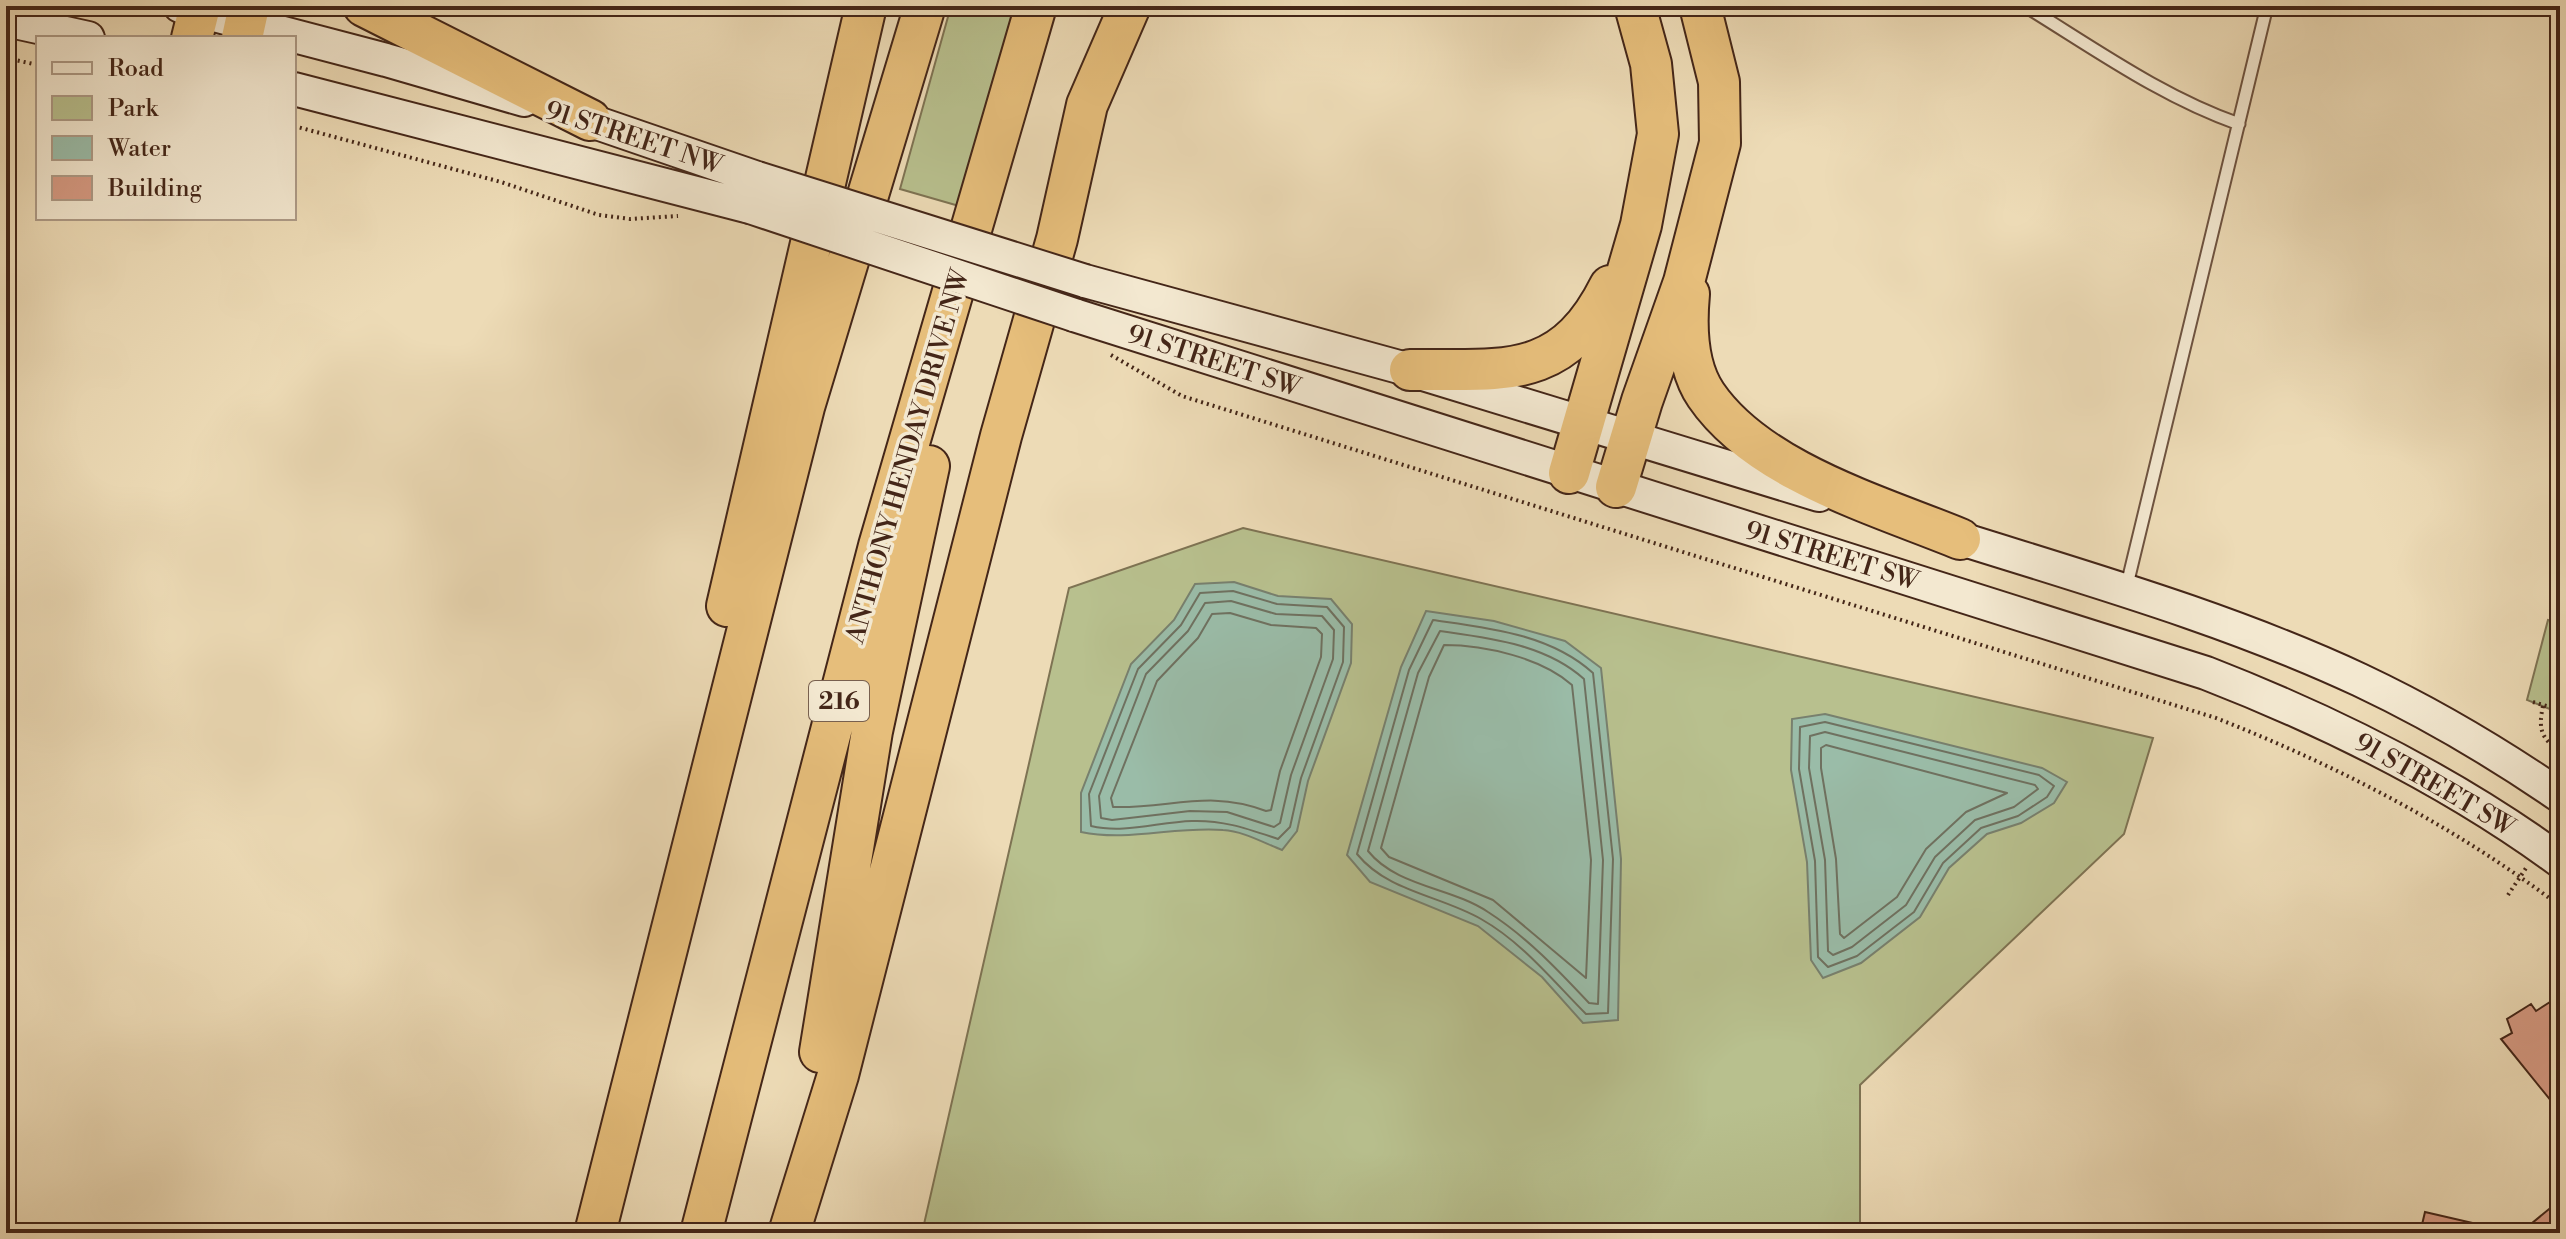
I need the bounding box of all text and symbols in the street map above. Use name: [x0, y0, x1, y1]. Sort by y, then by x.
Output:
legend: [36, 36, 296, 220]
text: Road: [108, 54, 164, 84]
text: Park: [108, 94, 159, 124]
street label: 91 STREET NW: [541, 94, 728, 182]
text: Water: [107, 134, 171, 164]
text: Building: [107, 174, 202, 204]
street label: ANTHONY HENDAY DRIVE NW: [839, 264, 977, 648]
street label: 91 STREET SW: [1123, 318, 1305, 404]
street label: 91 STREET SW: [1741, 514, 1924, 598]
road number: 216: [809, 681, 869, 721]
street label: 91 STREET SW: [2349, 726, 2521, 844]

